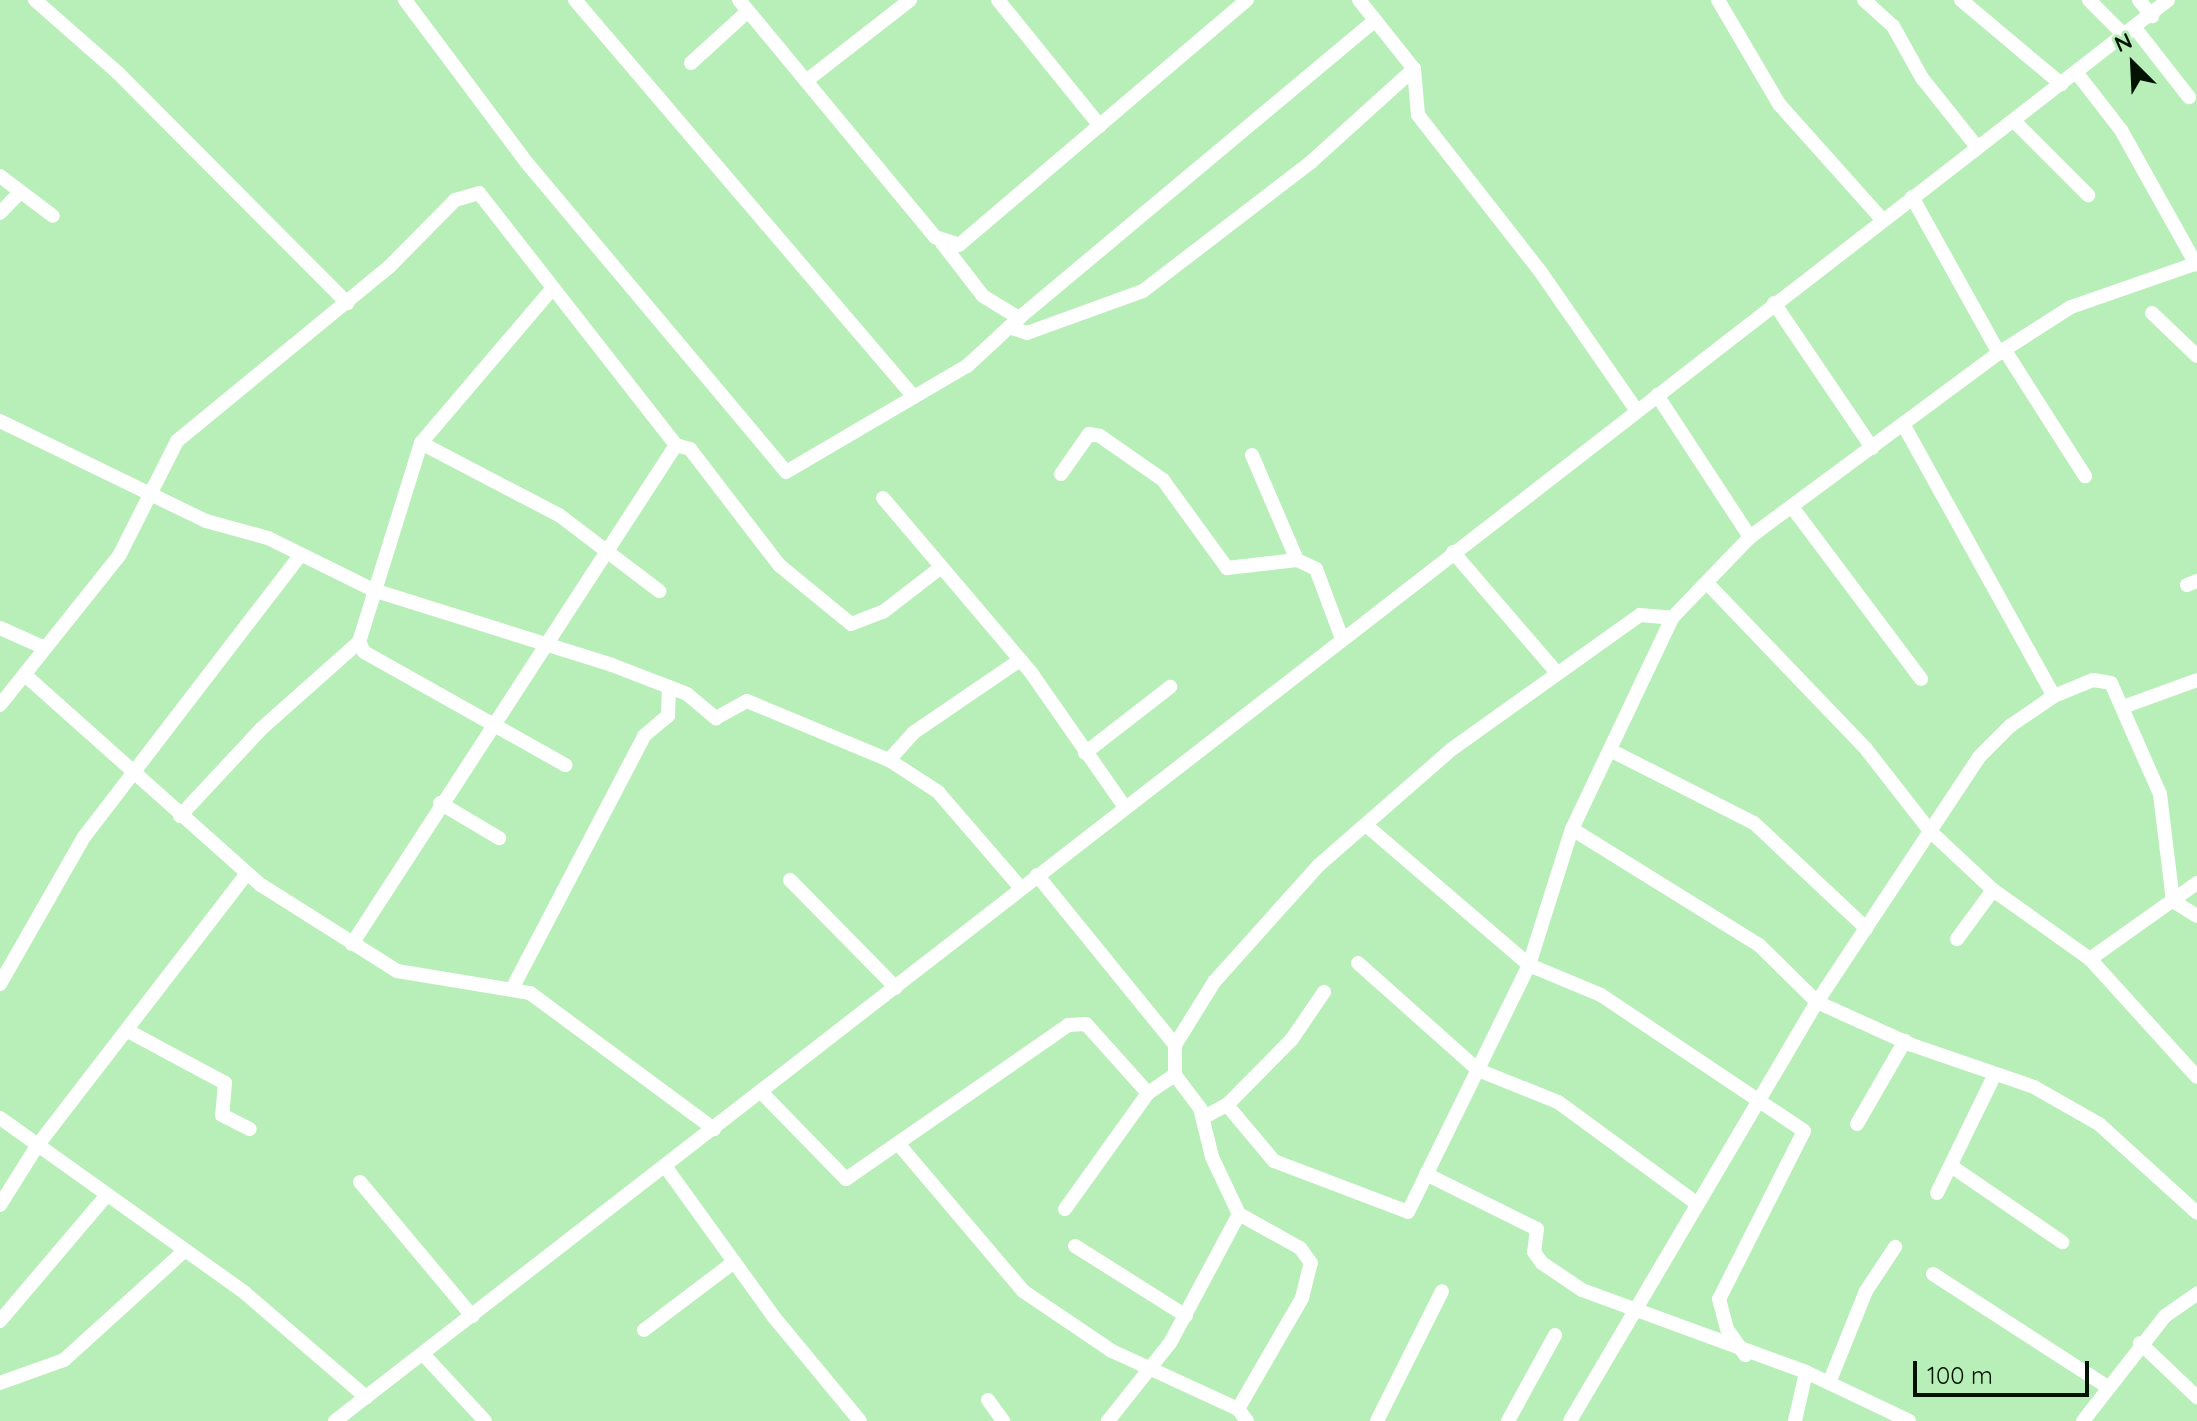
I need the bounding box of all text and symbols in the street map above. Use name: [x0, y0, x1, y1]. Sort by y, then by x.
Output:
north arrow: [2093, 24, 2173, 104]
text: N: [2110, 26, 2136, 58]
scale bar: [1917, 1345, 2093, 1395]
text: 100 m: [1927, 1360, 1993, 1390]

